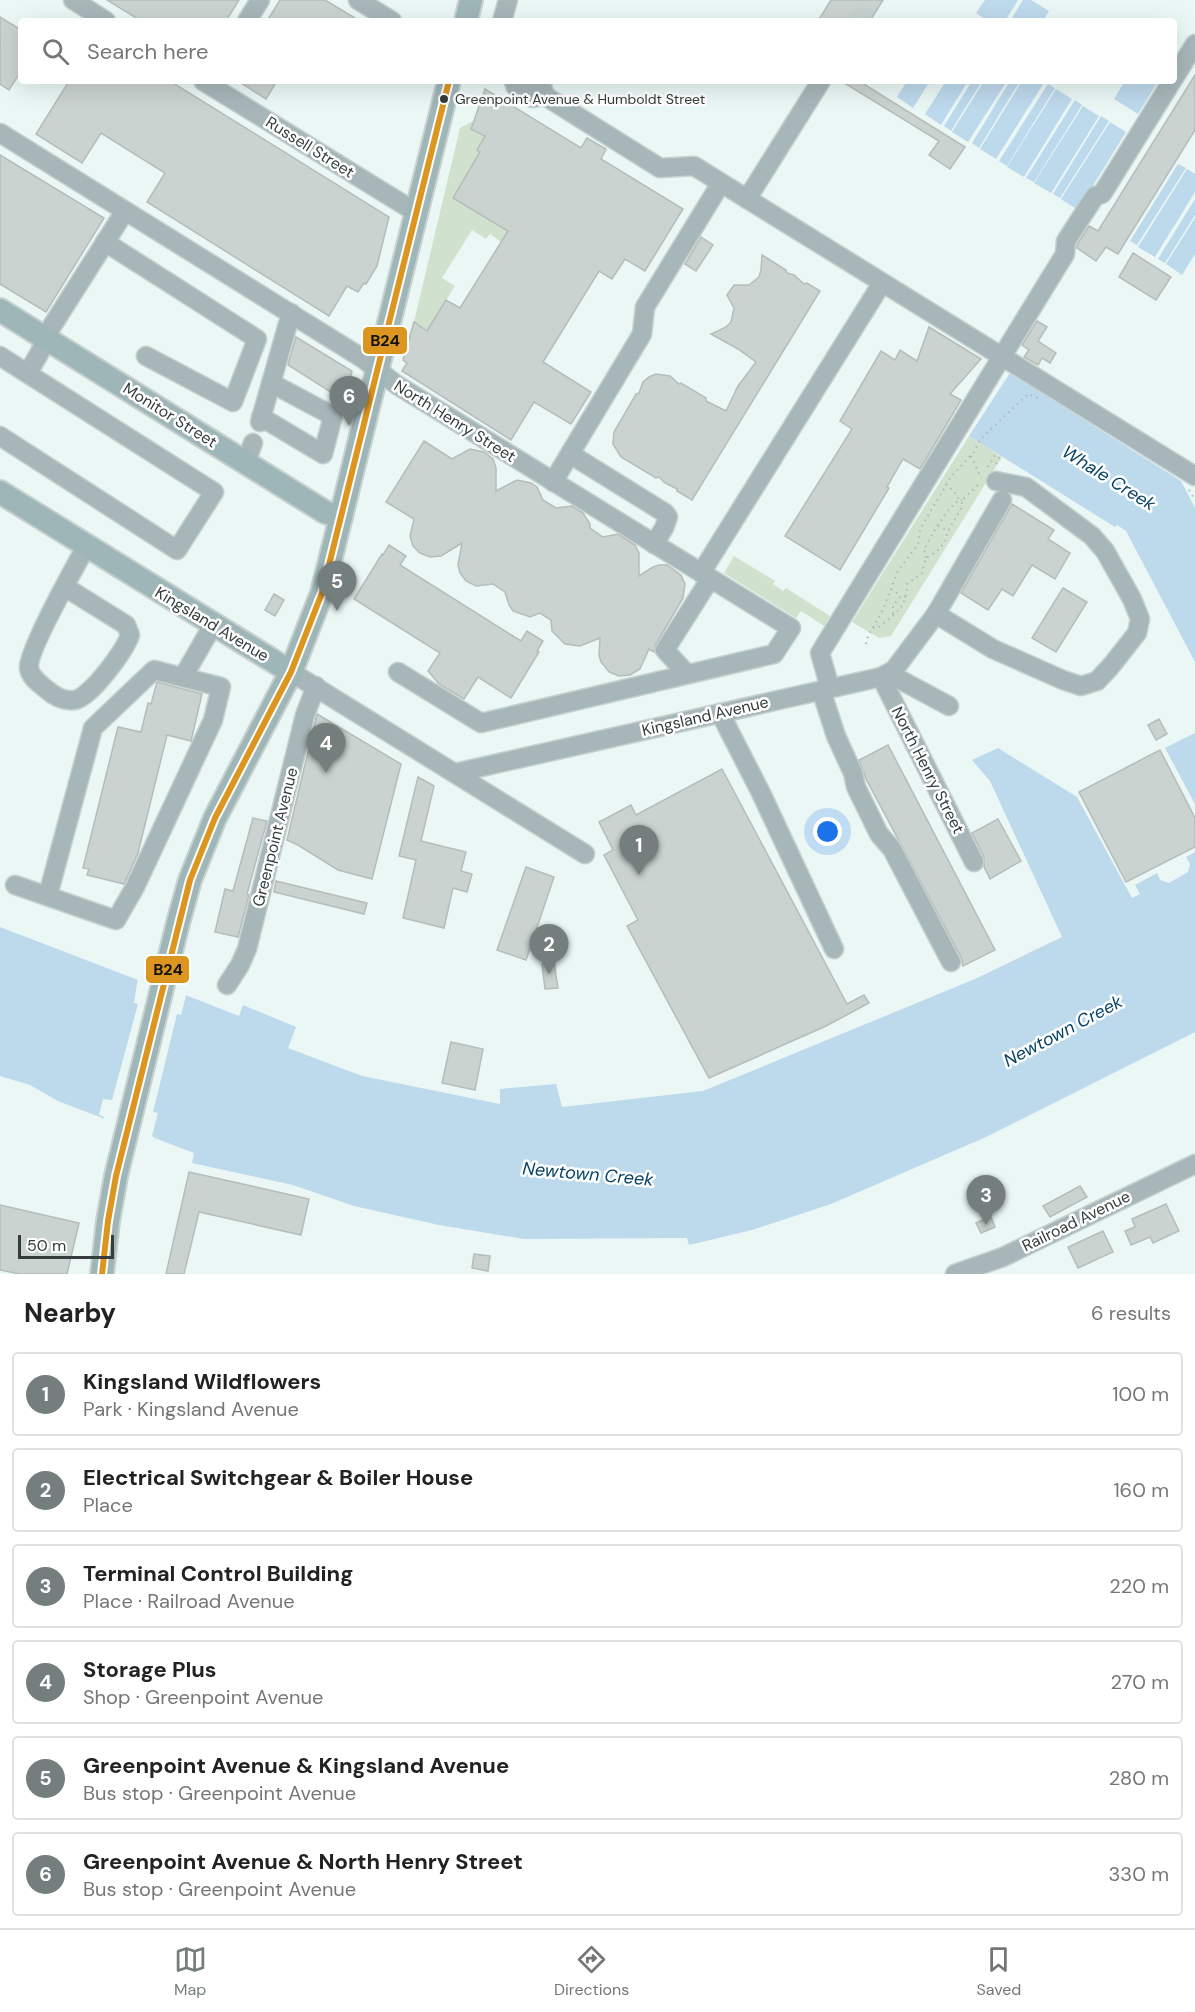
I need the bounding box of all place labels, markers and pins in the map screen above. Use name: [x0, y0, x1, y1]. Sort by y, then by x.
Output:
place label: Greenpoint Avenue & Humboldt Street: [455, 90, 705, 108]
marker: Greenpoint Avenue & Humboldt Street: [438, 93, 450, 105]
pin: 6: [330, 376, 368, 426]
pin: 5: [318, 562, 356, 611]
pin: 4: [306, 724, 346, 773]
pin: 1: [620, 826, 658, 875]
pin: 2: [530, 924, 568, 974]
pin: 3: [966, 1176, 1006, 1225]

